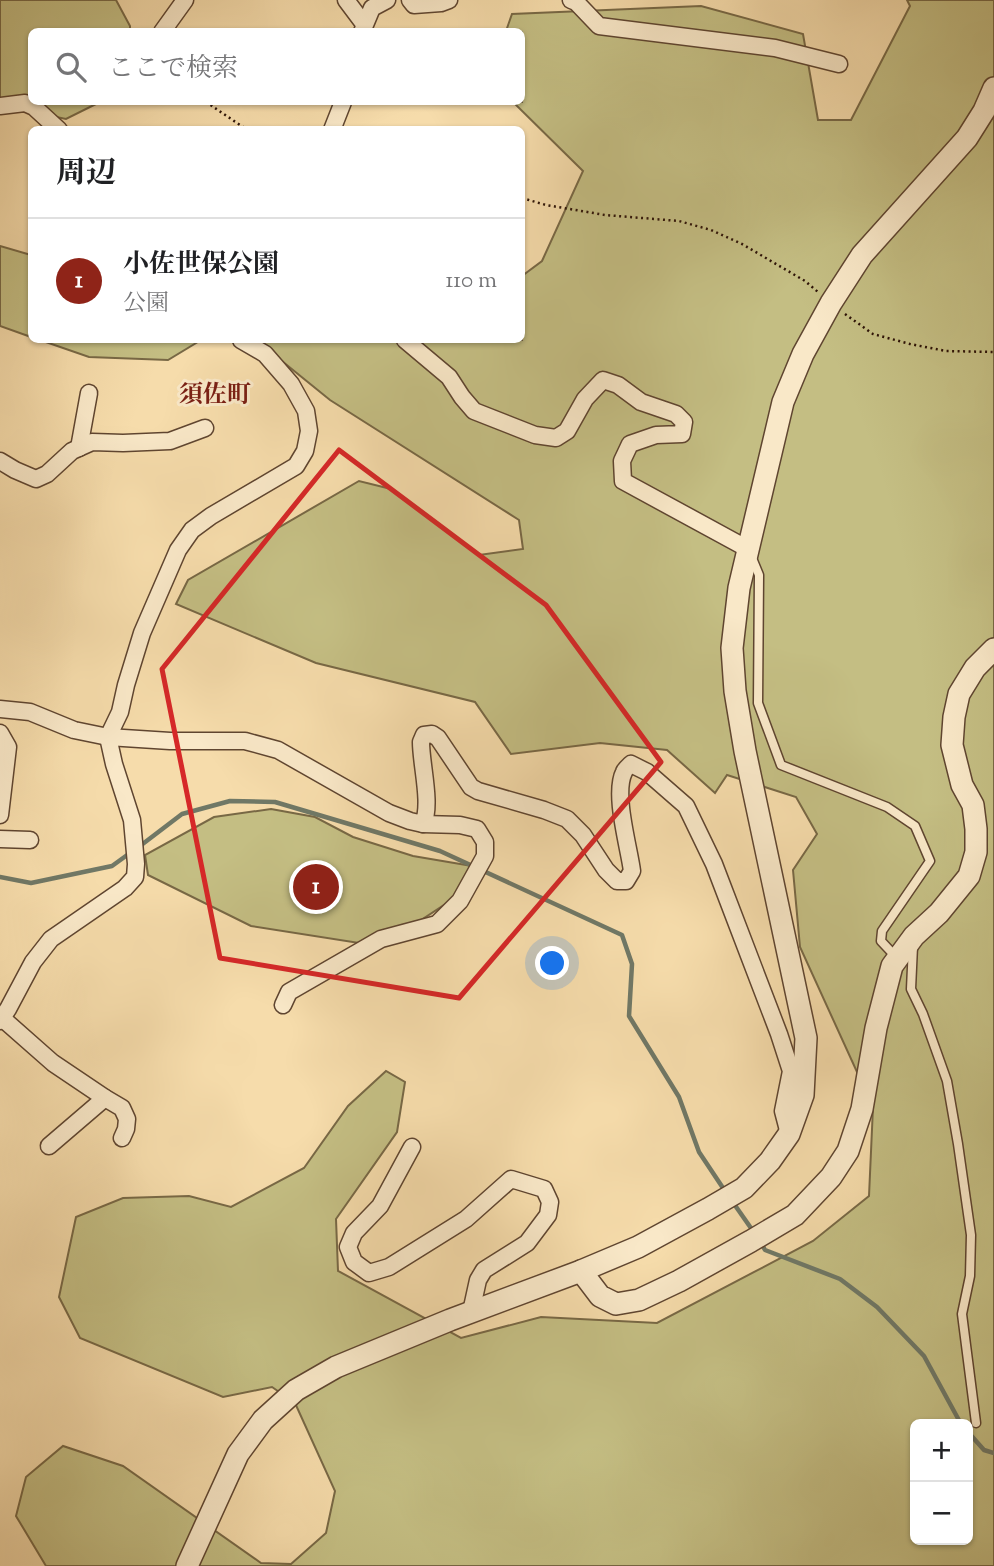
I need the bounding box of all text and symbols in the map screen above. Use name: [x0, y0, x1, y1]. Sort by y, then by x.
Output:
search box: [28, 28, 525, 105]
icon: search: [52, 48, 90, 86]
text: ここで検索: [108, 51, 238, 88]
text: 周辺: [56, 153, 116, 196]
text: 小佐世保公園: [123, 247, 279, 284]
text: 1: [75, 265, 83, 298]
text: 110 m: [446, 265, 497, 298]
text: 公園: [123, 288, 169, 321]
district label: 須佐町: [179, 379, 251, 413]
pin: 1: [293, 861, 339, 913]
your location: [535, 946, 569, 980]
map controls: [910, 1419, 973, 1545]
button: +: [910, 1419, 973, 1482]
button: −: [910, 1482, 973, 1545]

